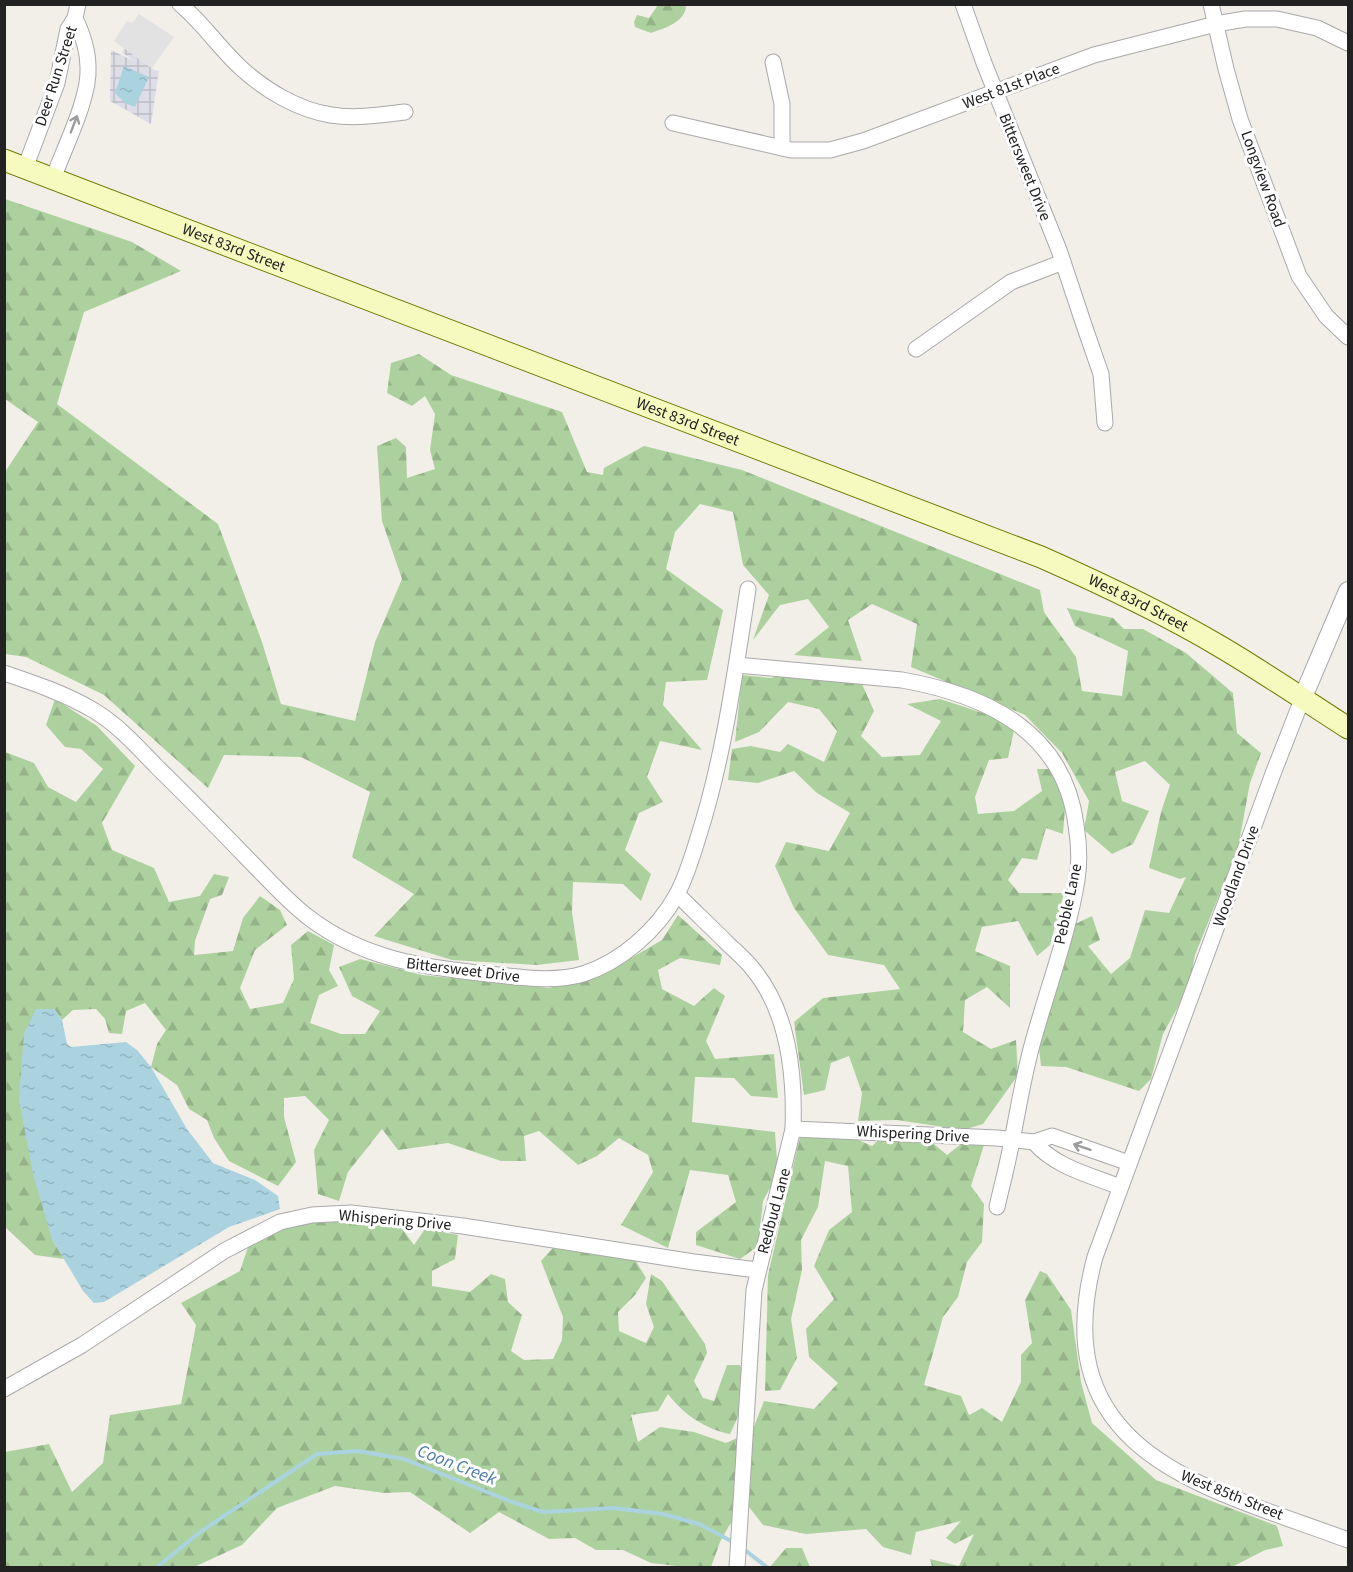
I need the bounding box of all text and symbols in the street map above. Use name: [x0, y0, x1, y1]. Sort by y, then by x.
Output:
street label: Deer Run Street: [29, 22, 83, 129]
street label: West 81st Place: [959, 57, 1063, 115]
street label: Bittersweet Drive: [993, 110, 1057, 224]
one-way arrow: [69, 115, 80, 134]
street label: Longview Road: [1235, 128, 1291, 230]
street label: West 83rd Street: [179, 218, 289, 278]
street label: West 83rd Street: [633, 392, 743, 452]
street label: West 83rd Street: [1085, 569, 1193, 638]
street label: Woodland Drive: [1207, 822, 1265, 930]
street label: Pebble Lane: [1049, 862, 1087, 946]
street label: Bittersweet Drive: [405, 952, 521, 988]
street label: Whispering Drive: [856, 1120, 970, 1148]
one-way arrow: [1073, 1140, 1092, 1151]
street label: Redbud Lane: [752, 1166, 796, 1256]
street label: Whispering Drive: [338, 1204, 452, 1236]
water label: Coon Creek: [414, 1438, 501, 1492]
street label: West 85th Street: [1177, 1464, 1287, 1526]

